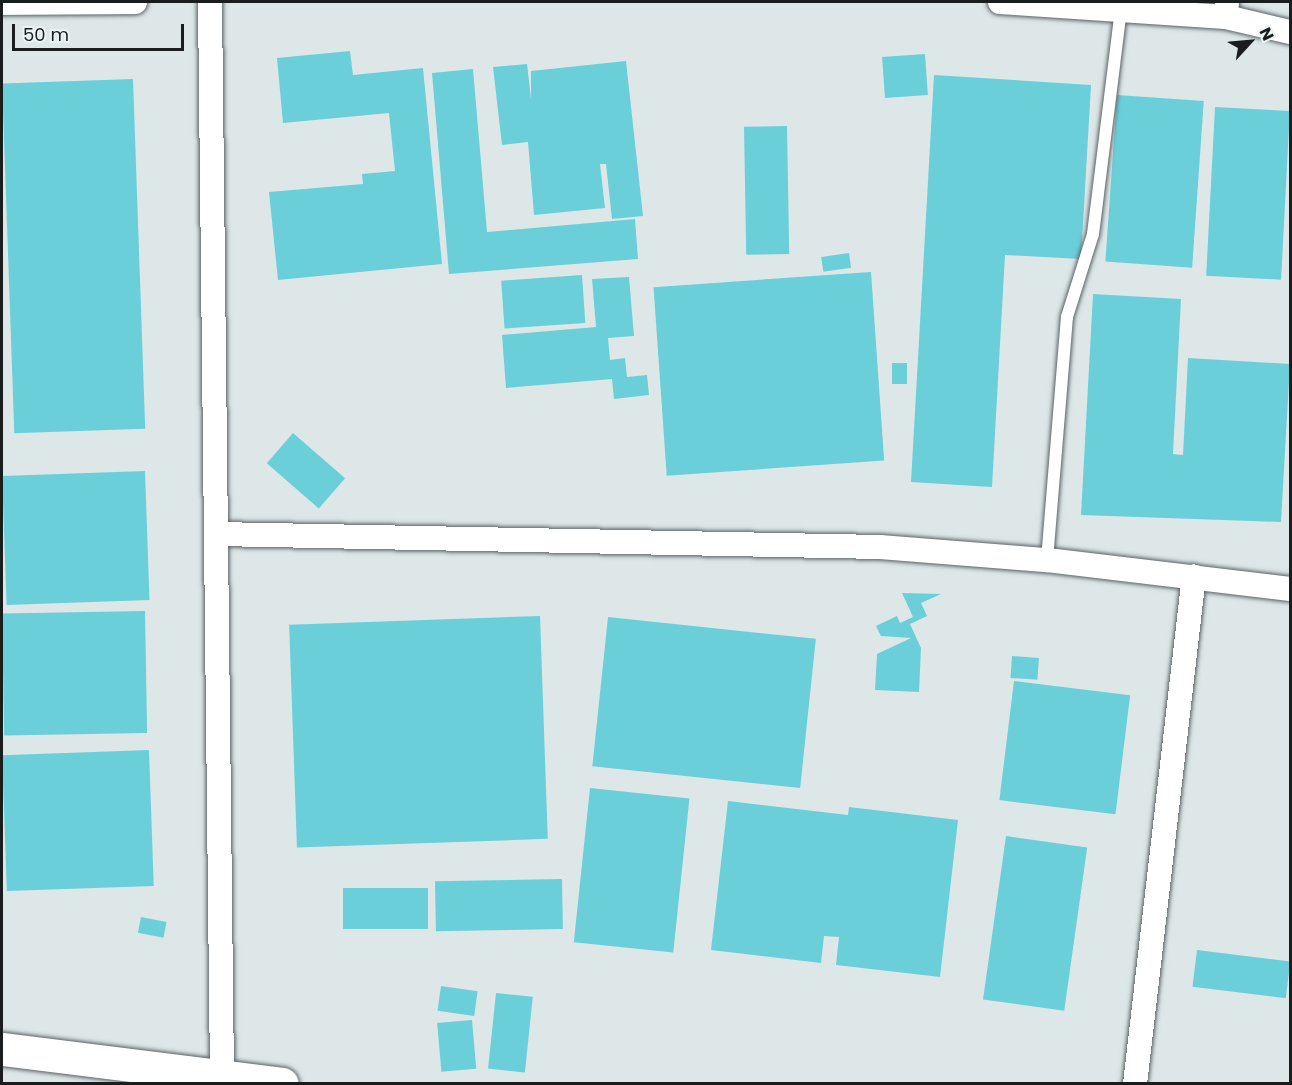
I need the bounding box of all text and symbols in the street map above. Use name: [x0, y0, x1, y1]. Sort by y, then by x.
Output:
scale bar: [15, 12, 188, 50]
north arrow: [1220, 12, 1280, 72]
text: 50 m: [23, 22, 69, 47]
text: N: [1254, 23, 1280, 44]

